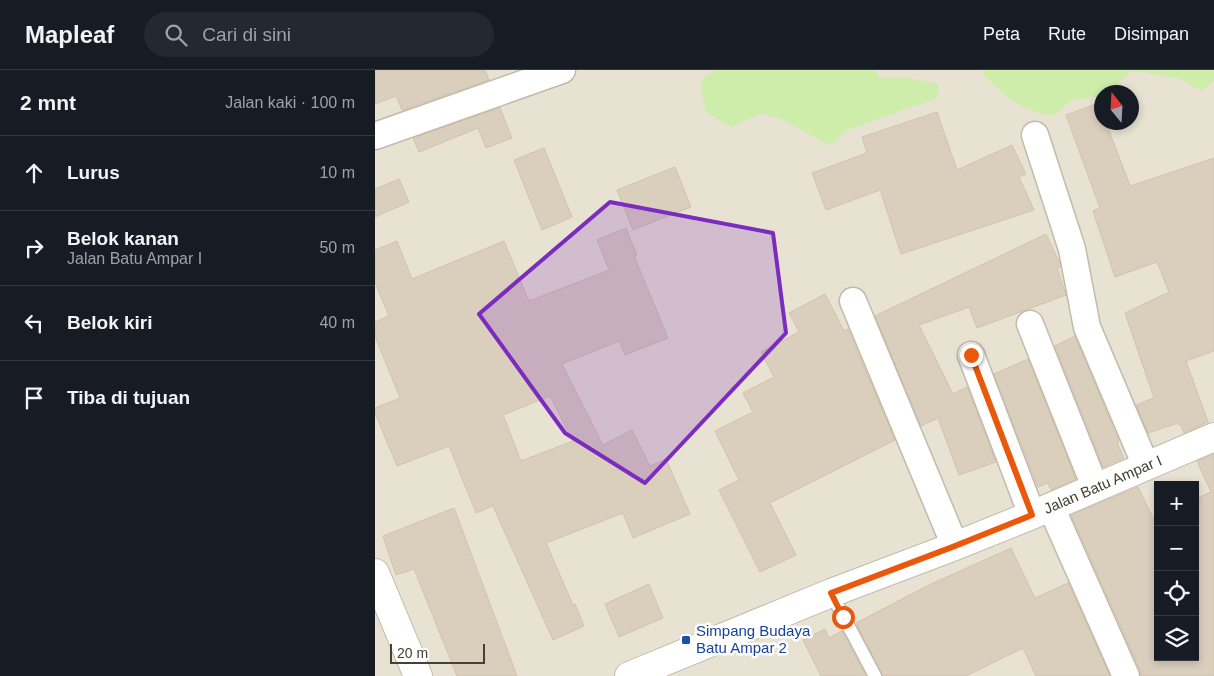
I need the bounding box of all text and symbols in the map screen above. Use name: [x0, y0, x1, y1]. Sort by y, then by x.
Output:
search box: [144, 12, 494, 57]
text: Mapleaf: [25, 21, 114, 48]
icon: search: [162, 21, 190, 49]
text: Cari di sini: [202, 24, 291, 45]
text: Peta: [983, 24, 1020, 44]
text: Rute: [1048, 24, 1086, 44]
text: Disimpan: [1114, 24, 1189, 44]
north arrow: [1094, 85, 1139, 130]
text: 2 mnt: [20, 91, 76, 114]
text: Jalan kaki · 100 m: [225, 94, 355, 111]
icon: ahead: [20, 159, 48, 187]
text: Lurus: [67, 162, 120, 183]
text: 10 m: [319, 164, 355, 181]
text: Belok kanan: [67, 228, 179, 249]
icon: right: [20, 234, 48, 262]
text: 50 m: [319, 239, 355, 256]
text: Jalan Batu Ampar I: [67, 250, 202, 267]
icon: left: [20, 309, 48, 337]
text: Belok kiri: [67, 312, 153, 333]
text: 40 m: [319, 314, 355, 331]
route end: [960, 344, 983, 367]
icon: arrive: [20, 384, 48, 412]
text: Tiba di tujuan: [67, 387, 190, 408]
street label: Jalan Batu Ampar I: [1041, 451, 1164, 517]
map controls: [1154, 481, 1199, 661]
button: +: [1154, 481, 1199, 526]
button: −: [1154, 526, 1199, 571]
button: locate: [1154, 571, 1199, 616]
route start: [832, 606, 855, 629]
button: layers: [1154, 616, 1199, 661]
place label: Simpang Budaya Batu Ampar 2: [696, 622, 811, 656]
marker: Simpang Budaya Batu Ampar 2: [680, 634, 692, 646]
scale bar: [390, 641, 485, 664]
text: 20 m: [397, 645, 428, 661]

